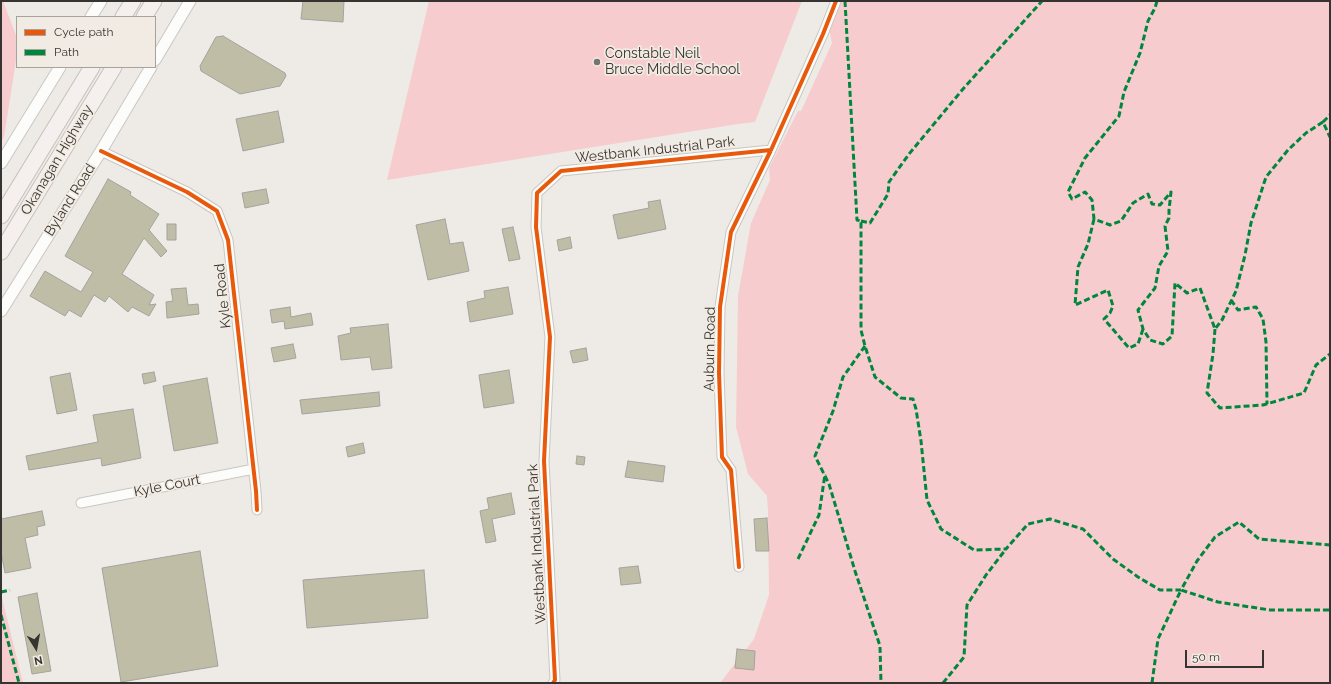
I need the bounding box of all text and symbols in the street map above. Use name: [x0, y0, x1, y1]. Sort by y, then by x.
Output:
legend: [16, 16, 156, 68]
text: Cycle path: [54, 25, 113, 39]
text: Path: [54, 45, 79, 59]
place label: Constable Neil Bruce Middle School: [605, 46, 740, 78]
marker: Constable Neil Bruce Middle School: [592, 57, 602, 67]
street label: Okanagan Highway: [17, 102, 97, 218]
street label: Westbank Industrial Park: [574, 133, 736, 167]
street label: Byland Road: [41, 161, 99, 239]
street label: Kyle Road: [211, 263, 235, 329]
street label: Auburn Road: [701, 306, 719, 392]
street label: Westbank Industrial Park: [524, 463, 550, 625]
street label: Kyle Court: [132, 471, 202, 501]
north arrow: [16, 628, 56, 668]
scale bar: [1187, 642, 1266, 668]
text: 50 m: [1192, 650, 1220, 664]
text: N: [33, 653, 44, 667]

